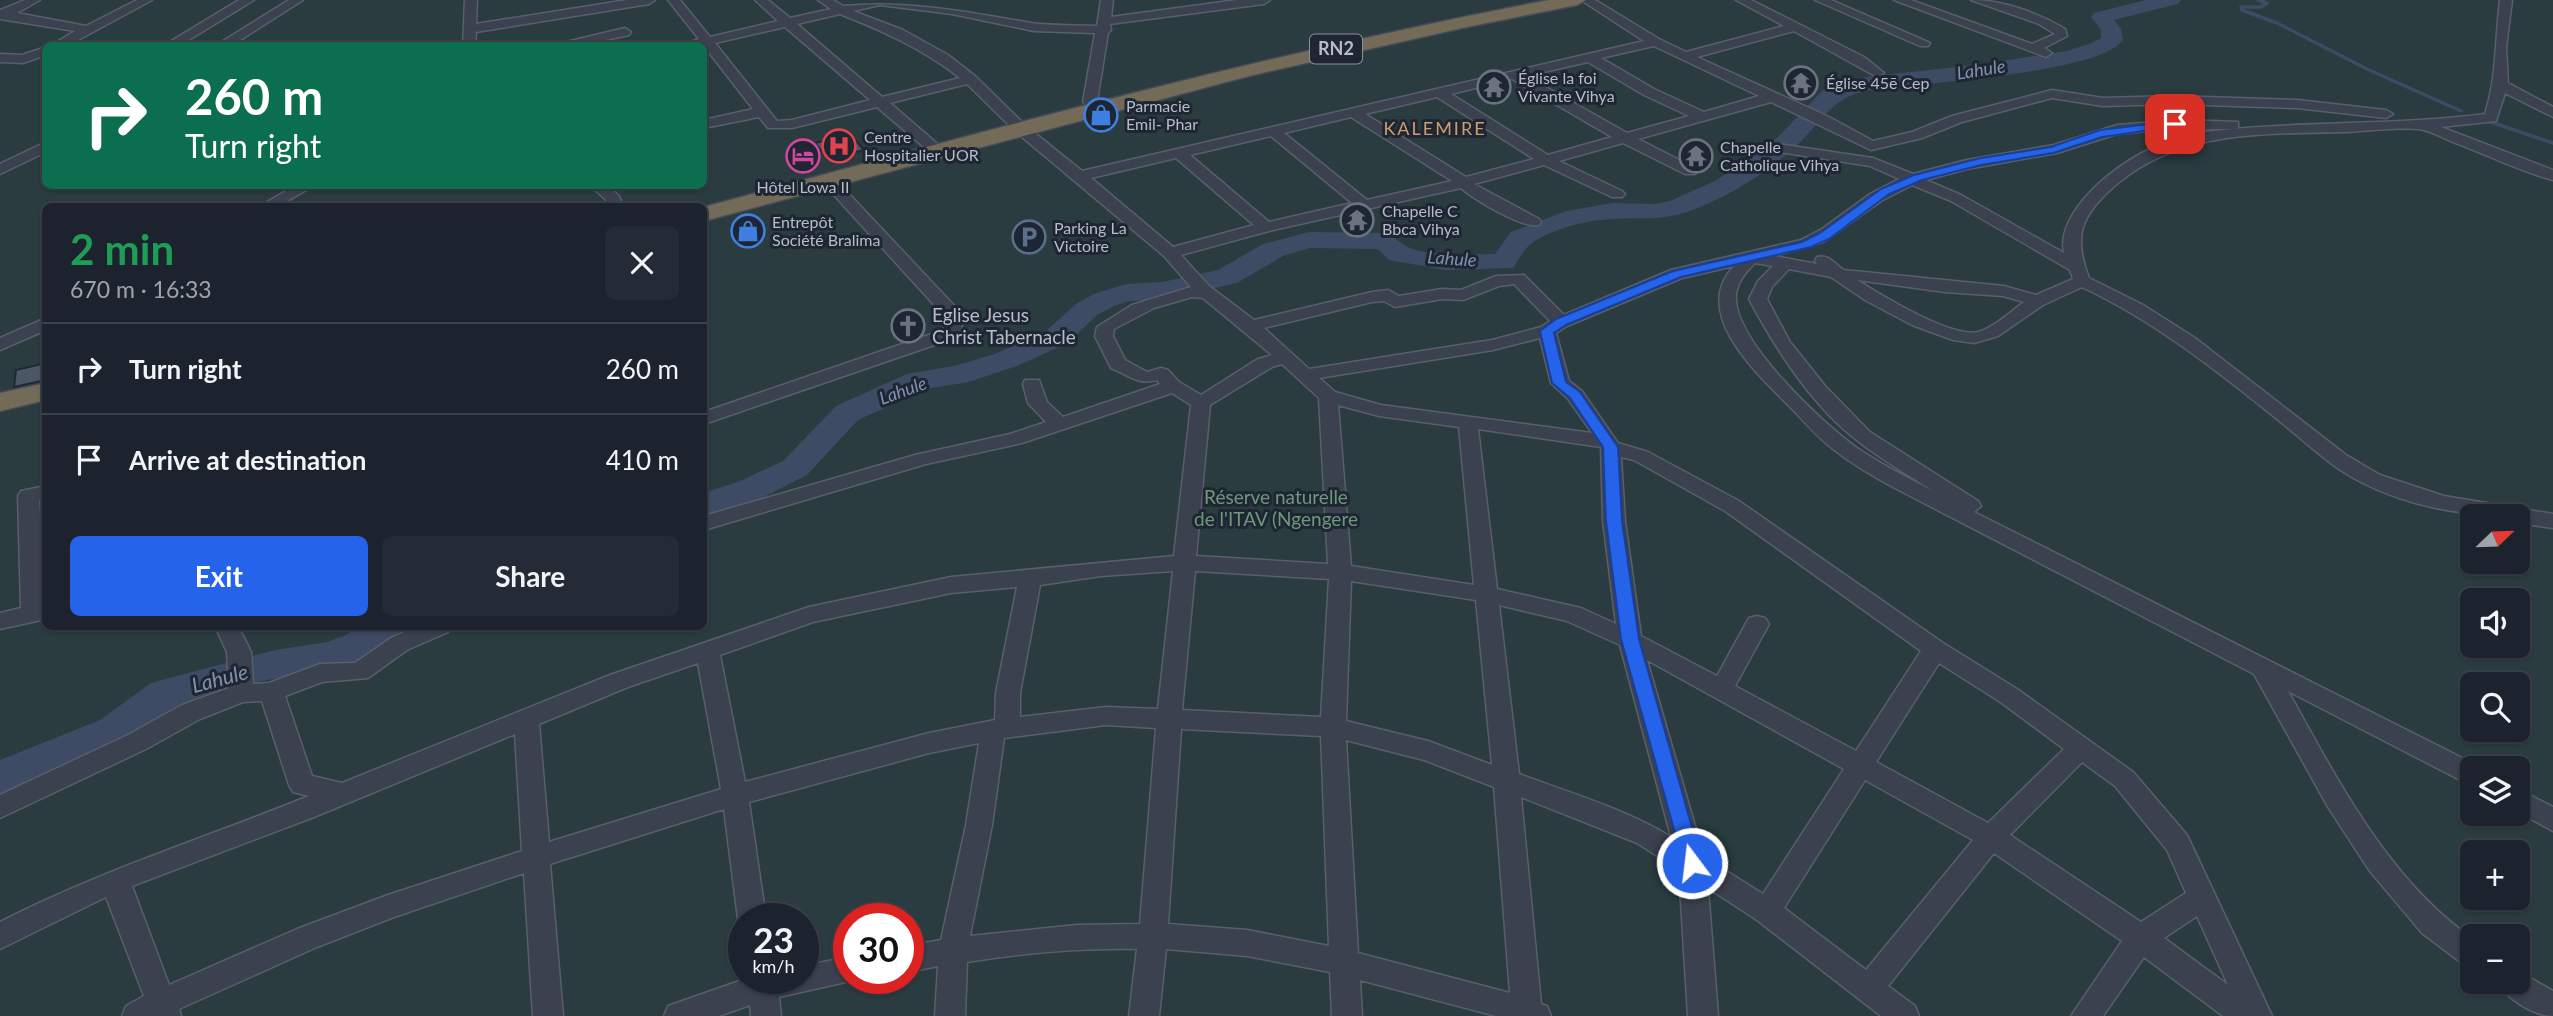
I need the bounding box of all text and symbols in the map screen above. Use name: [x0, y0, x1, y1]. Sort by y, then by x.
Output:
road number: RN2: [1310, 34, 1362, 64]
water label: Lahule: [1955, 54, 2007, 84]
temple icon: Église 45ē Cep: [1782, 64, 1820, 102]
text: 260 m: [185, 67, 323, 125]
temple icon: Église la foi Vivante Vihya: [1475, 68, 1513, 106]
place label: Église la foi Vivante Vihya: [1518, 68, 1615, 105]
icon: right: [70, 70, 161, 161]
place label: Église 45ē Cep: [1826, 73, 1929, 92]
pin: [2145, 94, 2205, 154]
shop icon: Parmacie Emil- Phar: [1082, 96, 1120, 134]
place label: Parmacie Emil- Phar: [1126, 96, 1198, 133]
icon: arrive: [2156, 105, 2194, 143]
district label: KALEMIRE: [1383, 117, 1487, 139]
text: Turn right: [185, 126, 321, 165]
hospital icon: Centre Hospitalier UOR: [820, 127, 858, 165]
place label: Centre Hospitalier UOR: [864, 127, 979, 164]
hotel icon: Hôtel Lowa II: [784, 137, 822, 175]
temple icon: Chapelle Catholique Vihya: [1677, 137, 1715, 175]
place label: Chapelle Catholique Vihya: [1720, 137, 1839, 174]
place label: Hôtel Lowa II: [757, 177, 849, 196]
temple icon: Chapelle C Bbca Vihya: [1338, 201, 1376, 239]
place label: Chapelle C Bbca Vihya: [1382, 201, 1460, 238]
shop icon: Entrepôt Société Bralima: [729, 212, 767, 250]
place label: Entrepôt Société Bralima: [772, 212, 880, 249]
parking icon: Parking La Victoire: [1010, 218, 1048, 256]
place label: Parking La Victoire: [1054, 218, 1127, 255]
text: 2 min: [70, 224, 174, 274]
button: close: [605, 226, 679, 300]
water label: Lahule: [1427, 245, 1477, 271]
text: 670 m · 16:33: [70, 275, 212, 303]
place label: Eglise Jesus Christ Tabernacle: [932, 303, 1076, 348]
church icon: Eglise Jesus Christ Tabernacle: [889, 307, 927, 345]
icon: right: [70, 350, 108, 388]
text: Turn right: [129, 353, 242, 385]
text: 260 m: [606, 353, 679, 385]
water label: Lahule: [876, 371, 930, 409]
icon: arrive: [70, 441, 108, 479]
text: Arrive at destination: [129, 444, 366, 476]
text: 410 m: [606, 444, 679, 476]
park label: Réserve naturelle de l'ITAV (Ngengere: [1194, 485, 1358, 530]
north arrow: [2460, 504, 2530, 574]
map controls: [2460, 504, 2530, 994]
button: Exit: [70, 536, 368, 616]
button: Share: [382, 536, 679, 616]
button: sound: [2460, 588, 2530, 658]
water label: Lahule: [189, 658, 251, 697]
button: search: [2460, 672, 2530, 742]
button: layers: [2460, 756, 2530, 826]
position arrow: [1655, 826, 1729, 900]
button: +: [2460, 840, 2530, 910]
speed limit sign: 30: [833, 903, 924, 994]
text: 23: [753, 918, 794, 960]
button: −: [2460, 924, 2530, 994]
text: km/h: [752, 955, 795, 977]

